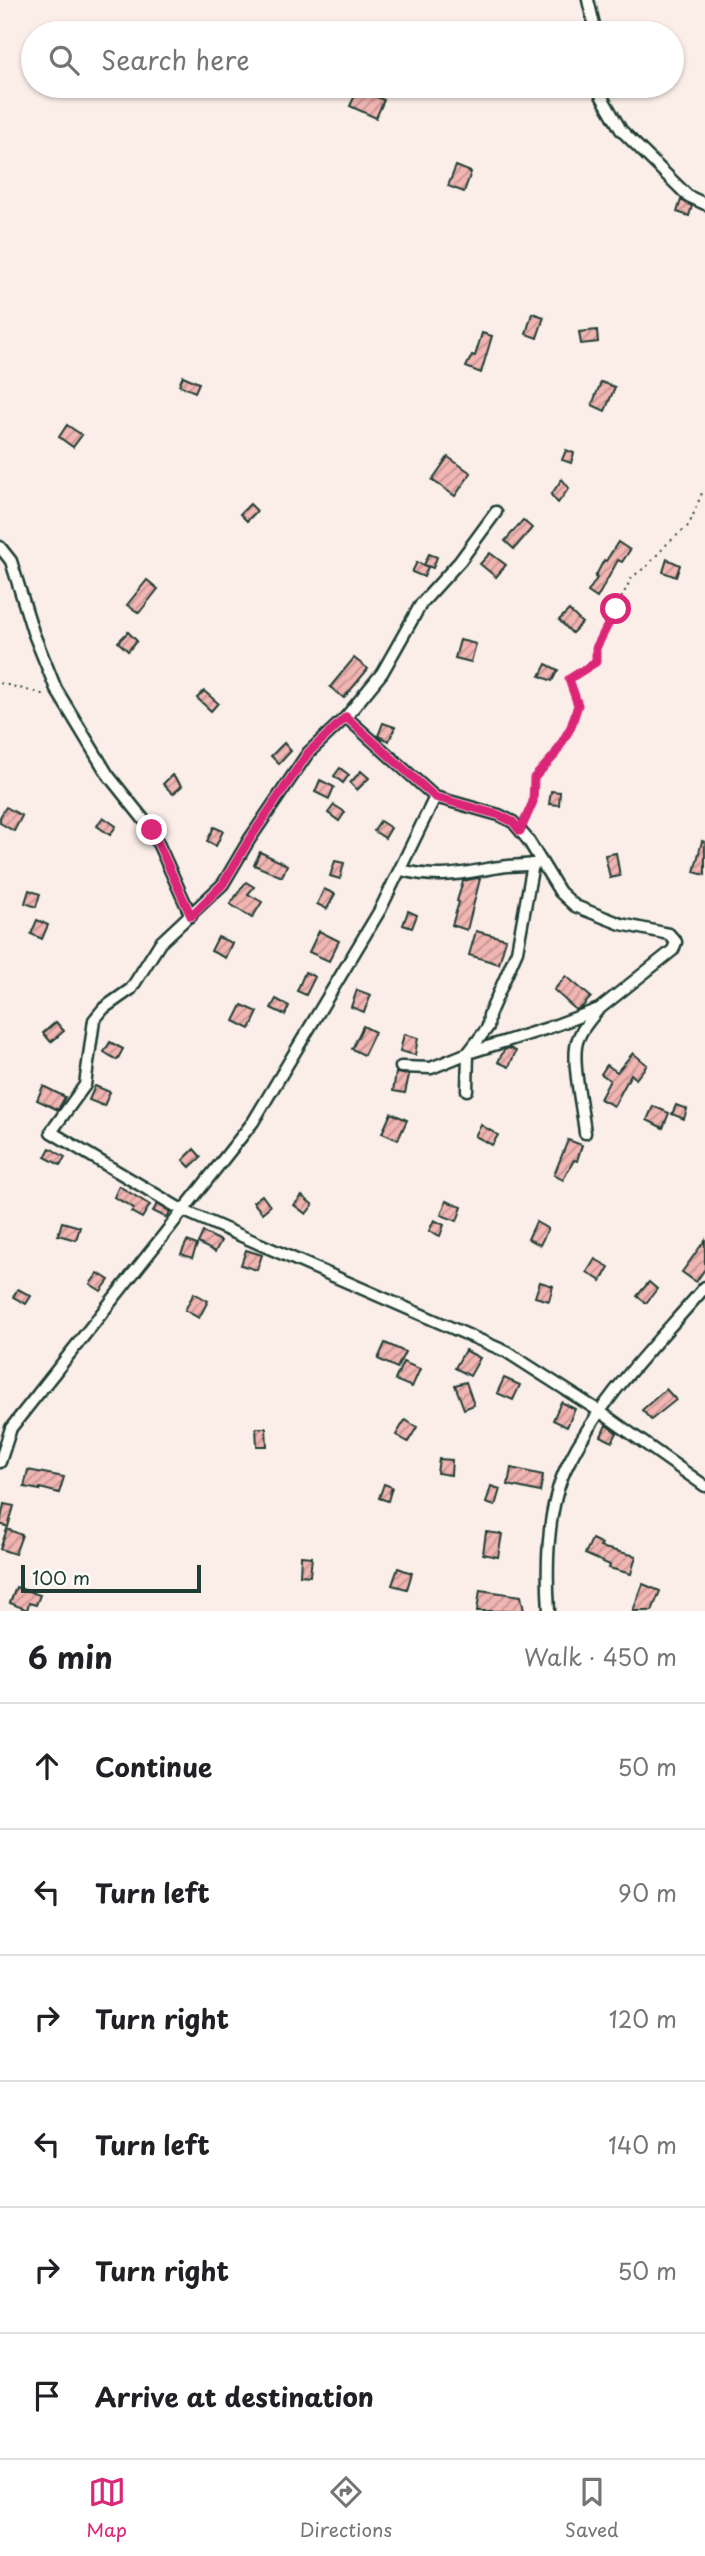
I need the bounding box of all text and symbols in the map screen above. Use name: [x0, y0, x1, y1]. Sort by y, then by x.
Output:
search box: [21, 21, 684, 98]
text: Search here: [101, 40, 250, 79]
icon: search: [45, 41, 83, 79]
route start: [600, 593, 631, 624]
route end: [136, 814, 167, 845]
scale bar: [21, 1562, 201, 1594]
text: 100 m: [32, 1563, 90, 1591]
text: 6 min: [28, 1634, 113, 1679]
text: Walk · 450 m: [524, 1639, 677, 1674]
icon: ahead: [28, 1747, 66, 1785]
text: Continue: [95, 1747, 212, 1786]
text: 50 m: [617, 1749, 677, 1784]
icon: left: [28, 1873, 66, 1911]
text: Turn left: [95, 1873, 210, 1912]
text: 90 m: [618, 1875, 677, 1910]
icon: right: [28, 1999, 66, 2037]
text: Turn right: [95, 1999, 229, 2038]
text: 120 m: [609, 2001, 677, 2036]
icon: left: [28, 2125, 66, 2163]
text: Turn left: [95, 2125, 210, 2164]
text: 140 m: [608, 2127, 677, 2162]
icon: right: [28, 2251, 66, 2289]
text: Turn right: [95, 2251, 229, 2290]
text: 50 m: [617, 2253, 677, 2288]
icon: arrive: [28, 2377, 66, 2415]
text: Arrive at destination: [95, 2377, 374, 2416]
tab: Map: [86, 2473, 127, 2543]
tab: Directions: [300, 2473, 392, 2543]
tab: Saved: [565, 2473, 619, 2543]

